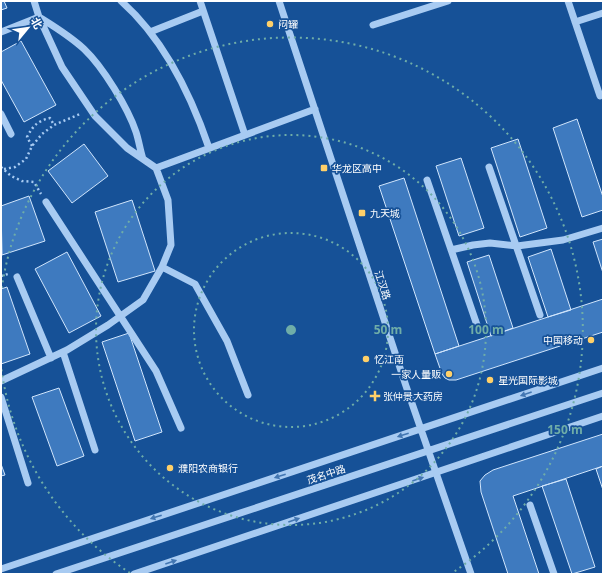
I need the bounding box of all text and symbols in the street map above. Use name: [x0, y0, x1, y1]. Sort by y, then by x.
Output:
north arrow: [8, 8, 48, 48]
text: 北: [28, 14, 46, 31]
place label: 闷罐: [278, 17, 298, 31]
marker: 闷罐: [265, 19, 275, 29]
place label: 华龙区高中: [332, 161, 382, 175]
marker: 华龙区高中: [319, 163, 329, 173]
place label: 九天城: [370, 206, 400, 220]
marker: 九天城: [357, 208, 367, 218]
street label: 江汉路: [372, 269, 394, 301]
text: 50 m: [374, 321, 402, 338]
text: 100 m: [468, 321, 504, 338]
centre of rings: [284, 323, 298, 337]
place label: 中国移动: [543, 333, 583, 347]
marker: 中国移动: [586, 335, 596, 345]
place label: 忆江南: [374, 352, 404, 366]
marker: 忆江南: [361, 354, 371, 364]
place label: 一家人量贩: [391, 367, 441, 381]
marker: 一家人量贩: [444, 369, 454, 379]
place label: 星光国际影城: [498, 373, 558, 387]
marker: 星光国际影城: [485, 375, 495, 385]
place label: 张仲景大药房: [383, 389, 443, 403]
marker: 张仲景大药房: [370, 391, 380, 401]
one-way arrow: [520, 391, 532, 397]
text: 150 m: [547, 421, 583, 438]
one-way arrow: [397, 433, 409, 439]
place label: 濮阳农商银行: [178, 461, 238, 475]
street label: 茂名中路: [305, 461, 347, 487]
marker: 濮阳农商银行: [165, 463, 175, 473]
one-way arrow: [273, 474, 285, 480]
one-way arrow: [412, 475, 424, 481]
one-way arrow: [150, 515, 162, 521]
one-way arrow: [289, 517, 301, 523]
one-way arrow: [165, 558, 177, 564]

